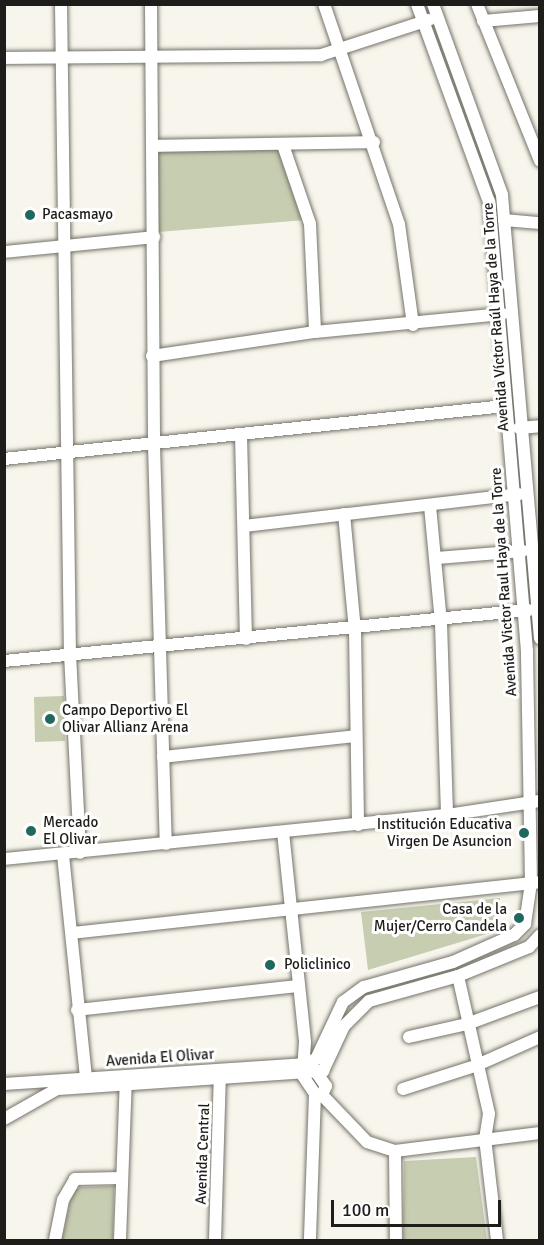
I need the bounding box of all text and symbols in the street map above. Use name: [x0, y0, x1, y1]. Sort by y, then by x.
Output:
street label: Avenida Víctor Raúl Haya de la Torre: [479, 202, 513, 432]
place label: Pacasmayo: [42, 206, 113, 224]
marker: Pacasmayo: [23, 208, 37, 222]
street label: Avenida Victor Raul Haya de la Torre: [487, 467, 521, 697]
place label: Campo Deportivo El Olivar Allianz Arena: [62, 701, 188, 736]
marker: Campo Deportivo El Olivar Allianz Arena: [43, 712, 57, 726]
place label: Mercado El Olivar: [43, 813, 98, 848]
place label: Institución Educativa Virgen De Asuncion: [377, 815, 512, 850]
marker: Mercado El Olivar: [24, 824, 38, 838]
marker: Institución Educativa Virgen De Asuncion: [517, 826, 531, 840]
place label: Casa de la Mujer/Cerro Candela: [374, 900, 507, 935]
marker: Casa de la Mujer/Cerro Candela: [512, 911, 526, 925]
marker: Policlinico: [261, 956, 279, 974]
place label: Policlinico: [284, 956, 351, 974]
street label: Avenida El Olivar: [105, 1045, 215, 1071]
street label: Avenida Central: [192, 1103, 214, 1205]
scale bar: [334, 1188, 504, 1226]
text: 100 m: [342, 1199, 389, 1221]

